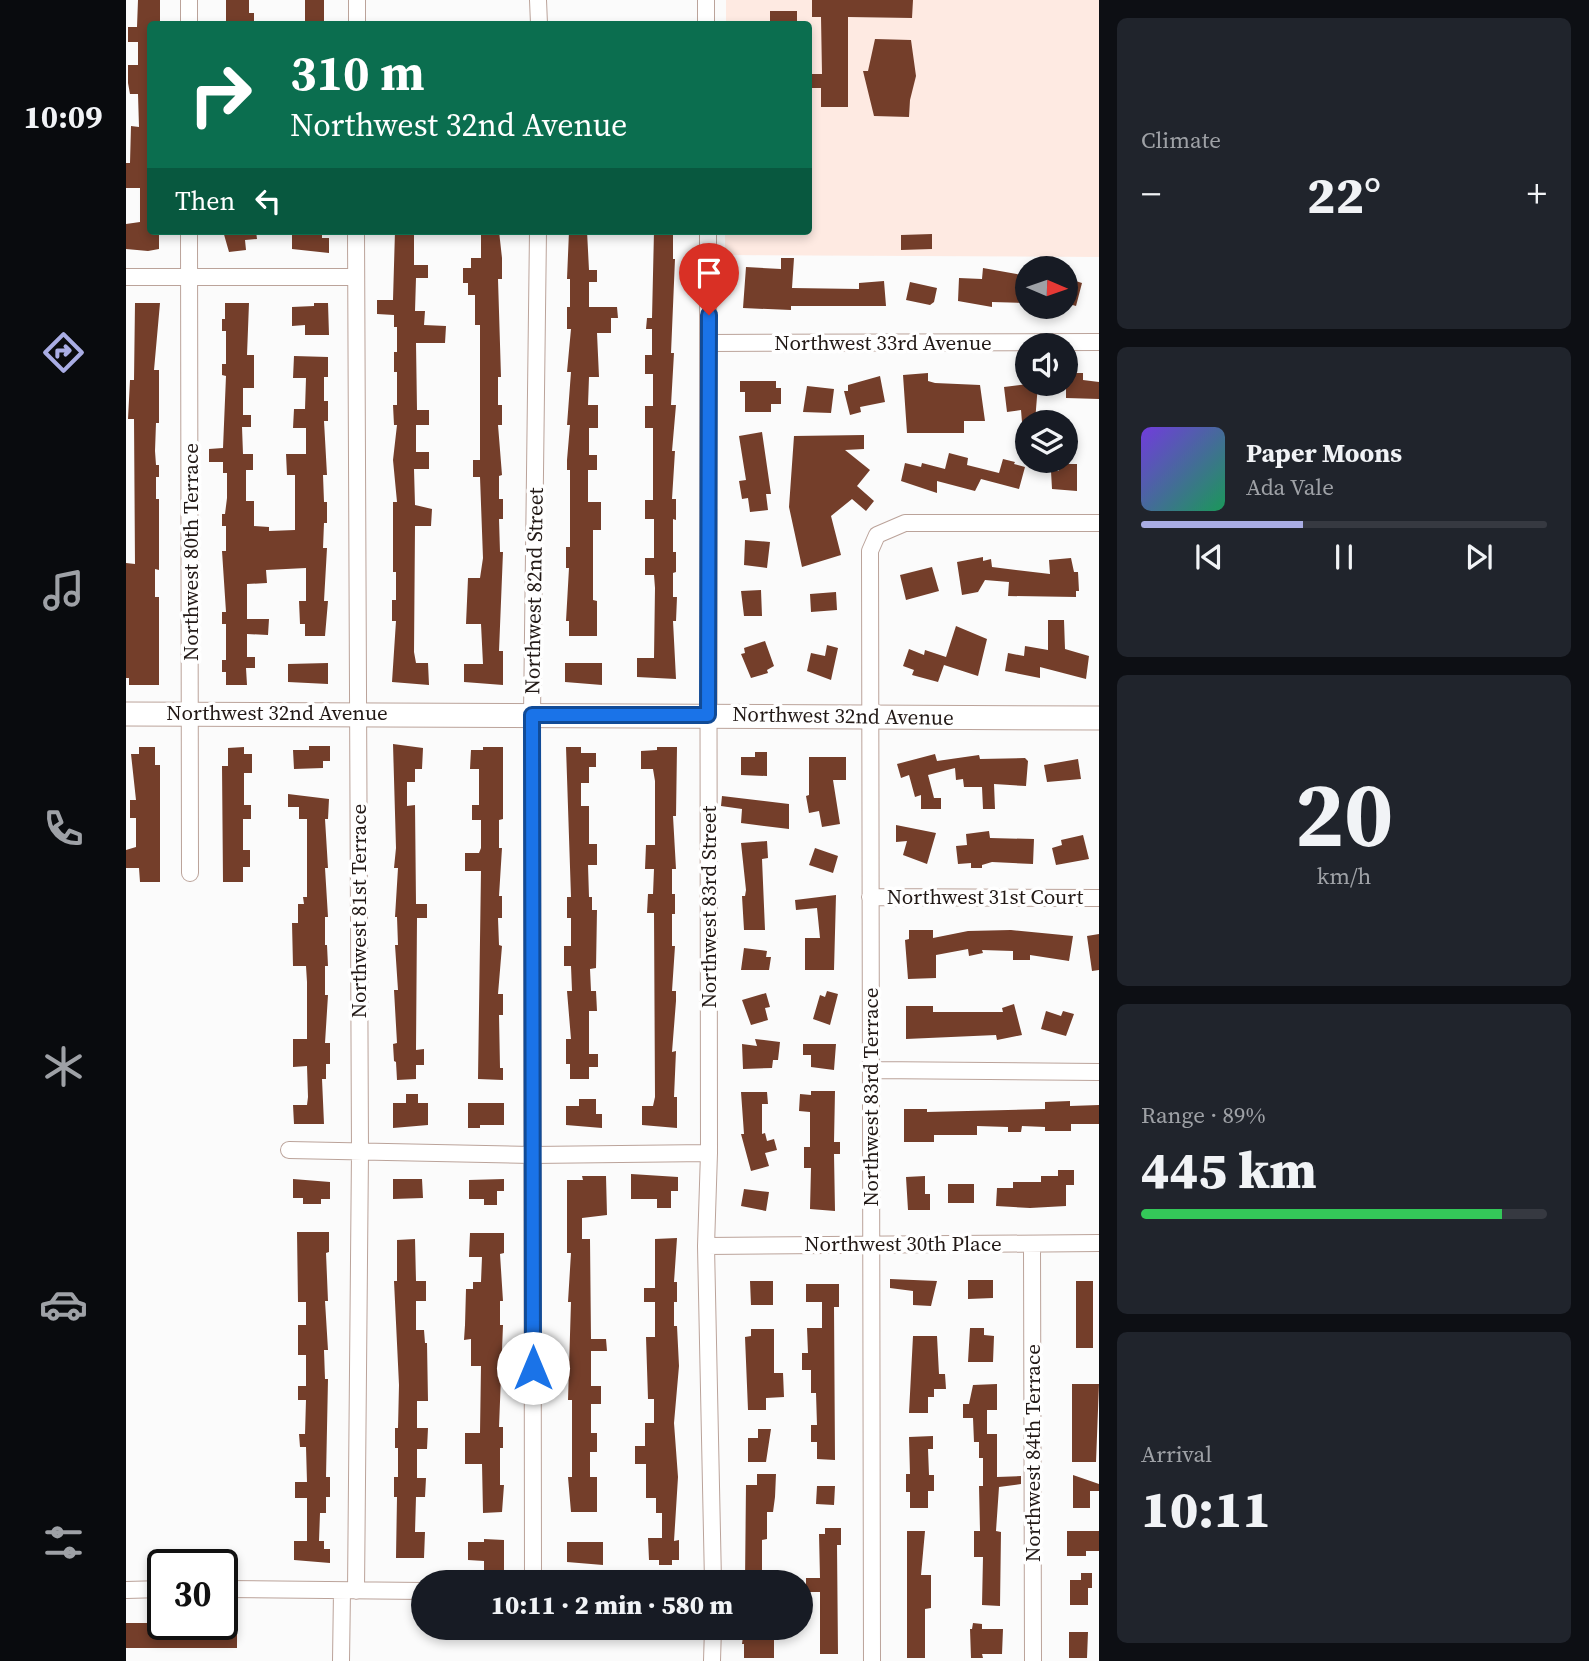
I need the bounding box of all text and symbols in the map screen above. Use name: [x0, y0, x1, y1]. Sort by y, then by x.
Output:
text: 310 m: [290, 39, 425, 106]
icon: right: [175, 49, 266, 140]
text: 10:09: [24, 95, 102, 139]
text: Northwest 32nd Avenue: [290, 103, 627, 147]
text: Climate: [1141, 124, 1221, 156]
text: 22°: [1307, 159, 1381, 230]
text: −: [1141, 168, 1161, 220]
text: +: [1527, 168, 1547, 220]
icon: left: [249, 182, 287, 220]
text: Then: [175, 183, 235, 219]
pin: [679, 243, 739, 315]
icon: arrive: [690, 254, 728, 292]
north arrow: [1015, 256, 1078, 318]
map controls: [1015, 256, 1078, 473]
icon: directions: [39, 328, 88, 377]
street label: Northwest 33rd Avenue: [774, 328, 992, 357]
button: sound: [1015, 333, 1078, 396]
button: layers: [1015, 410, 1078, 473]
text: Paper Moons: [1246, 435, 1402, 471]
street label: Northwest 80th Terrace: [176, 443, 205, 661]
text: Ada Vale: [1246, 471, 1334, 503]
street label: Northwest 82nd Street: [517, 487, 550, 695]
icon: previous: [1190, 538, 1228, 576]
icon: pause: [1325, 538, 1363, 576]
icon: next: [1460, 538, 1498, 576]
icon: music: [39, 566, 88, 615]
street label: Northwest 32nd Avenue: [166, 698, 388, 727]
street label: Northwest 32nd Avenue: [732, 699, 954, 732]
text: 20: [1295, 752, 1393, 876]
icon: phone: [39, 804, 88, 853]
street label: Northwest 81st Terrace: [344, 804, 373, 1018]
street label: Northwest 83rd Street: [694, 805, 723, 1008]
text: km/h: [1317, 860, 1371, 892]
street label: Northwest 31st Court: [887, 882, 1084, 911]
street label: Northwest 83rd Terrace: [856, 987, 885, 1207]
icon: climate: [39, 1042, 88, 1091]
text: Range · 89%: [1141, 1099, 1266, 1131]
text: 445 km: [1141, 1134, 1317, 1205]
street label: Northwest 30th Place: [804, 1229, 1002, 1258]
icon: car: [39, 1280, 88, 1329]
position arrow: [496, 1331, 570, 1405]
street label: Northwest 84th Terrace: [1018, 1344, 1047, 1562]
text: Arrival: [1141, 1438, 1212, 1470]
text: 10:11: [1141, 1473, 1271, 1544]
icon: filters: [39, 1518, 88, 1567]
speed limit sign: 30: [147, 1549, 238, 1640]
text: 10:11 · 2 min · 580 m: [491, 1587, 733, 1623]

